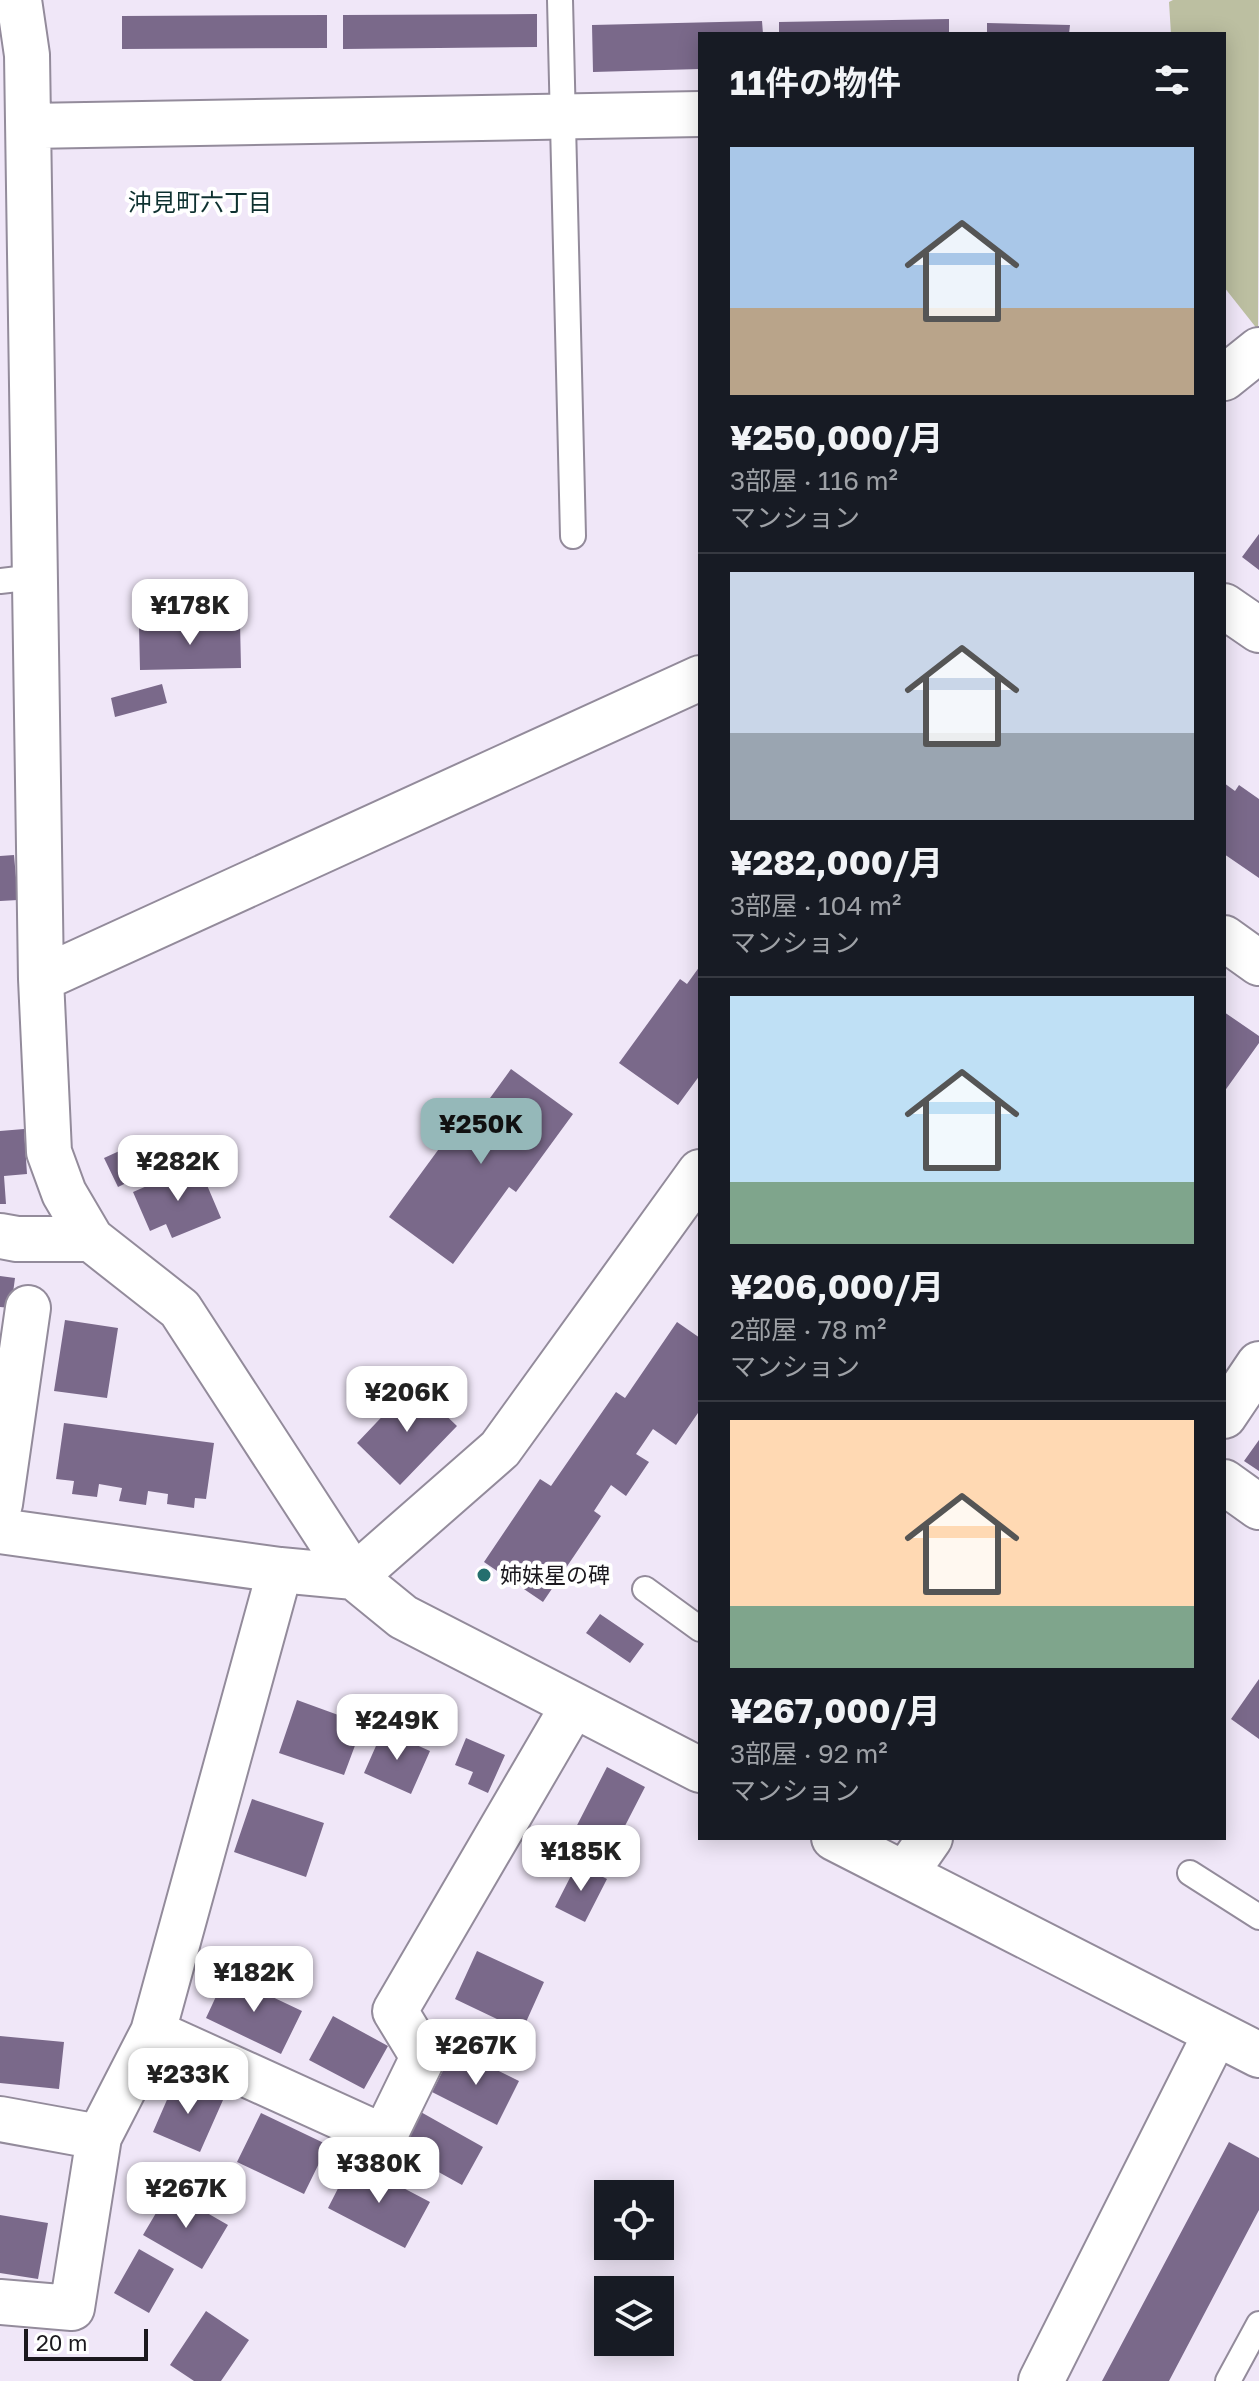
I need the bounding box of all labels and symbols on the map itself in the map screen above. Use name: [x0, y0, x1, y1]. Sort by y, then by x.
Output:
district label: 沖見町六丁目: [128, 187, 272, 216]
pin: ¥178K: [134, 579, 246, 647]
pin: ¥250K: [425, 1098, 537, 1166]
pin: ¥282K: [122, 1135, 234, 1203]
pin: ¥206K: [351, 1366, 463, 1434]
place label: 姉妹星の碑: [500, 1561, 610, 1588]
marker: 姉妹星の碑: [475, 1566, 493, 1584]
pin: ¥249K: [341, 1694, 453, 1762]
pin: ¥185K: [525, 1825, 637, 1893]
pin: ¥182K: [198, 1946, 310, 2014]
pin: ¥267K: [420, 2019, 532, 2087]
pin: ¥233K: [132, 2048, 244, 2116]
pin: ¥380K: [323, 2137, 435, 2205]
pin: ¥267K: [130, 2162, 242, 2230]
scale bar: [24, 2325, 148, 2361]

